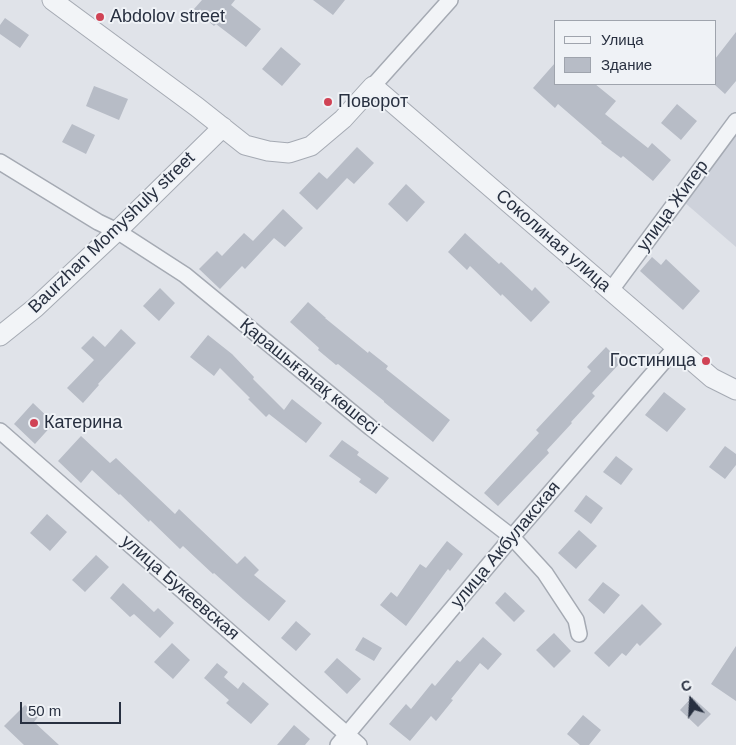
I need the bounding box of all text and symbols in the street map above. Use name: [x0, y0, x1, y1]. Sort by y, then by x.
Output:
place label: Abdolov street: [110, 6, 225, 28]
marker: Abdolov street: [94, 11, 106, 23]
legend: [554, 20, 716, 85]
text: Улица: [601, 31, 644, 48]
text: Здание: [601, 56, 652, 73]
place label: Поворот: [338, 91, 408, 113]
marker: Поворот: [322, 96, 334, 108]
street label: Baurzhan Momyshuly street: [24, 148, 200, 318]
street label: улица Жигер: [633, 156, 713, 256]
street label: Соколиная улица: [491, 185, 615, 297]
street label: Қарашығанақ көшесі: [235, 314, 383, 440]
place label: Гостиница: [610, 350, 696, 372]
marker: Гостиница: [700, 355, 712, 367]
place label: Катерина: [44, 412, 122, 434]
marker: Катерина: [28, 417, 40, 429]
street label: улица Акбулакская: [447, 477, 565, 613]
street label: улица Букеевская: [117, 531, 243, 645]
north arrow: [666, 675, 716, 725]
text: С: [679, 677, 694, 695]
scale bar: [22, 692, 124, 724]
text: 50 m: [28, 702, 61, 719]

